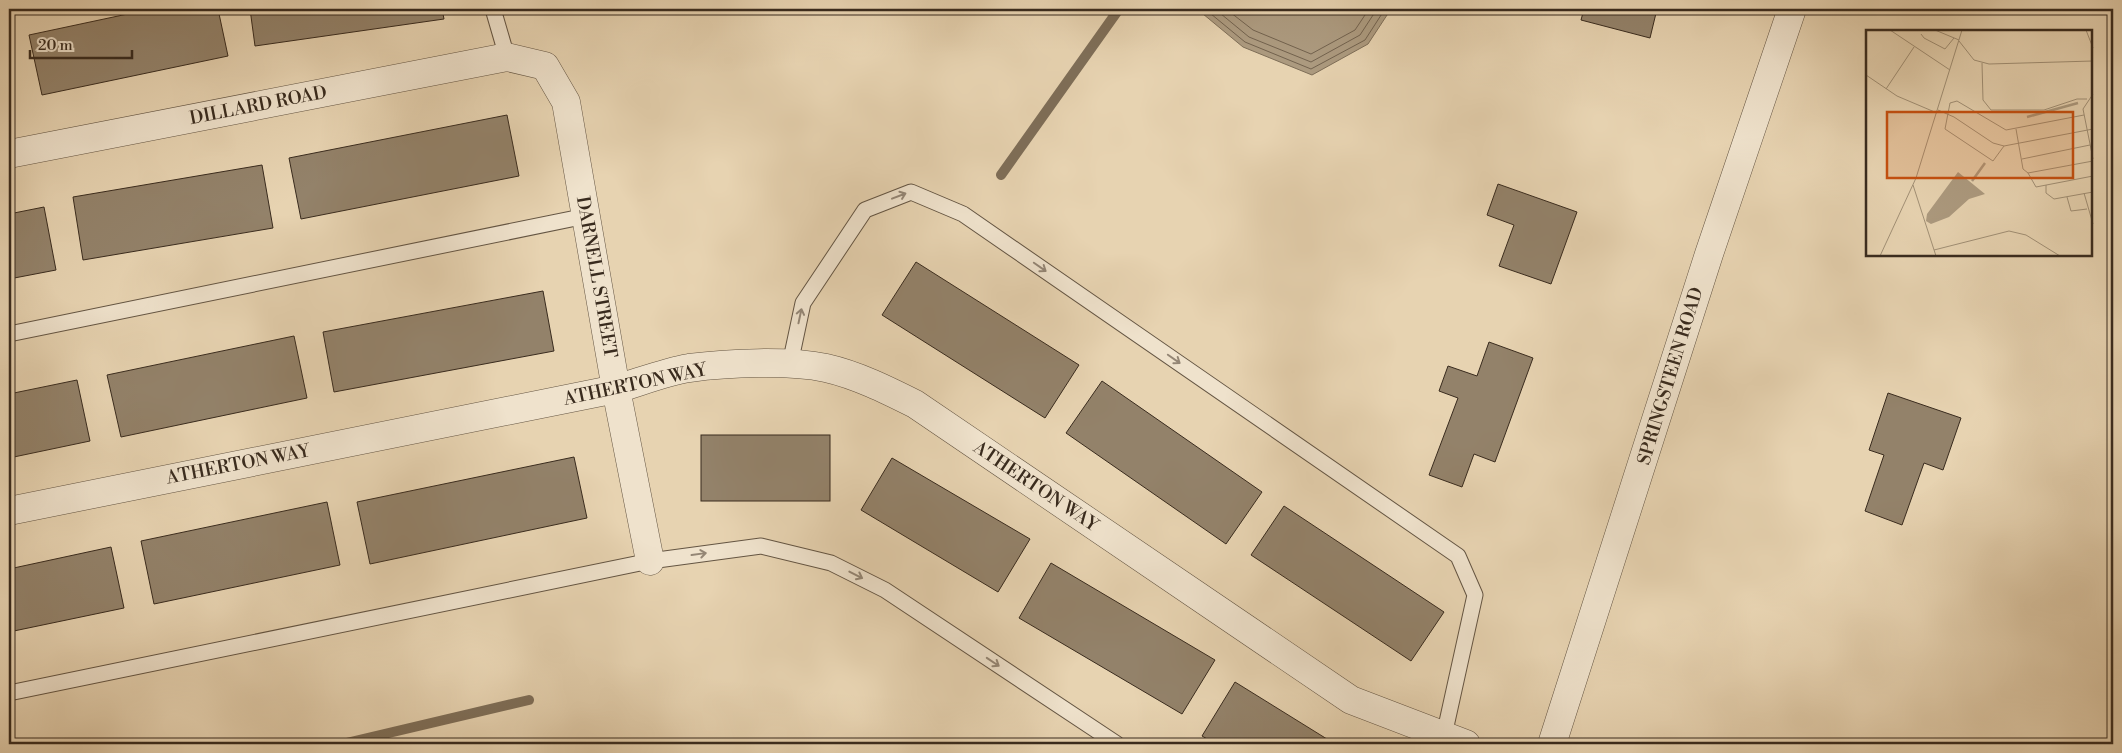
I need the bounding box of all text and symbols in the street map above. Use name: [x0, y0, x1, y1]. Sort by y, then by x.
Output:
scale bar: [30, 28, 132, 60]
inset map: [1866, 30, 2092, 256]
text: 20 m: [38, 36, 73, 55]
street label: DILLARD ROAD: [187, 81, 329, 130]
one-way arrow: [891, 191, 906, 200]
street label: DARNELL STREET: [571, 194, 622, 360]
one-way arrow: [1033, 262, 1047, 272]
street label: SPRINGSTEEN ROAD: [1632, 284, 1708, 468]
one-way arrow: [796, 309, 805, 325]
one-way arrow: [1166, 354, 1180, 364]
street label: ATHERTON WAY: [560, 358, 710, 411]
street label: ATHERTON WAY: [968, 436, 1104, 537]
street label: ATHERTON WAY: [163, 439, 313, 490]
one-way arrow: [690, 549, 706, 559]
one-way arrow: [848, 570, 863, 580]
one-way arrow: [986, 656, 1000, 667]

